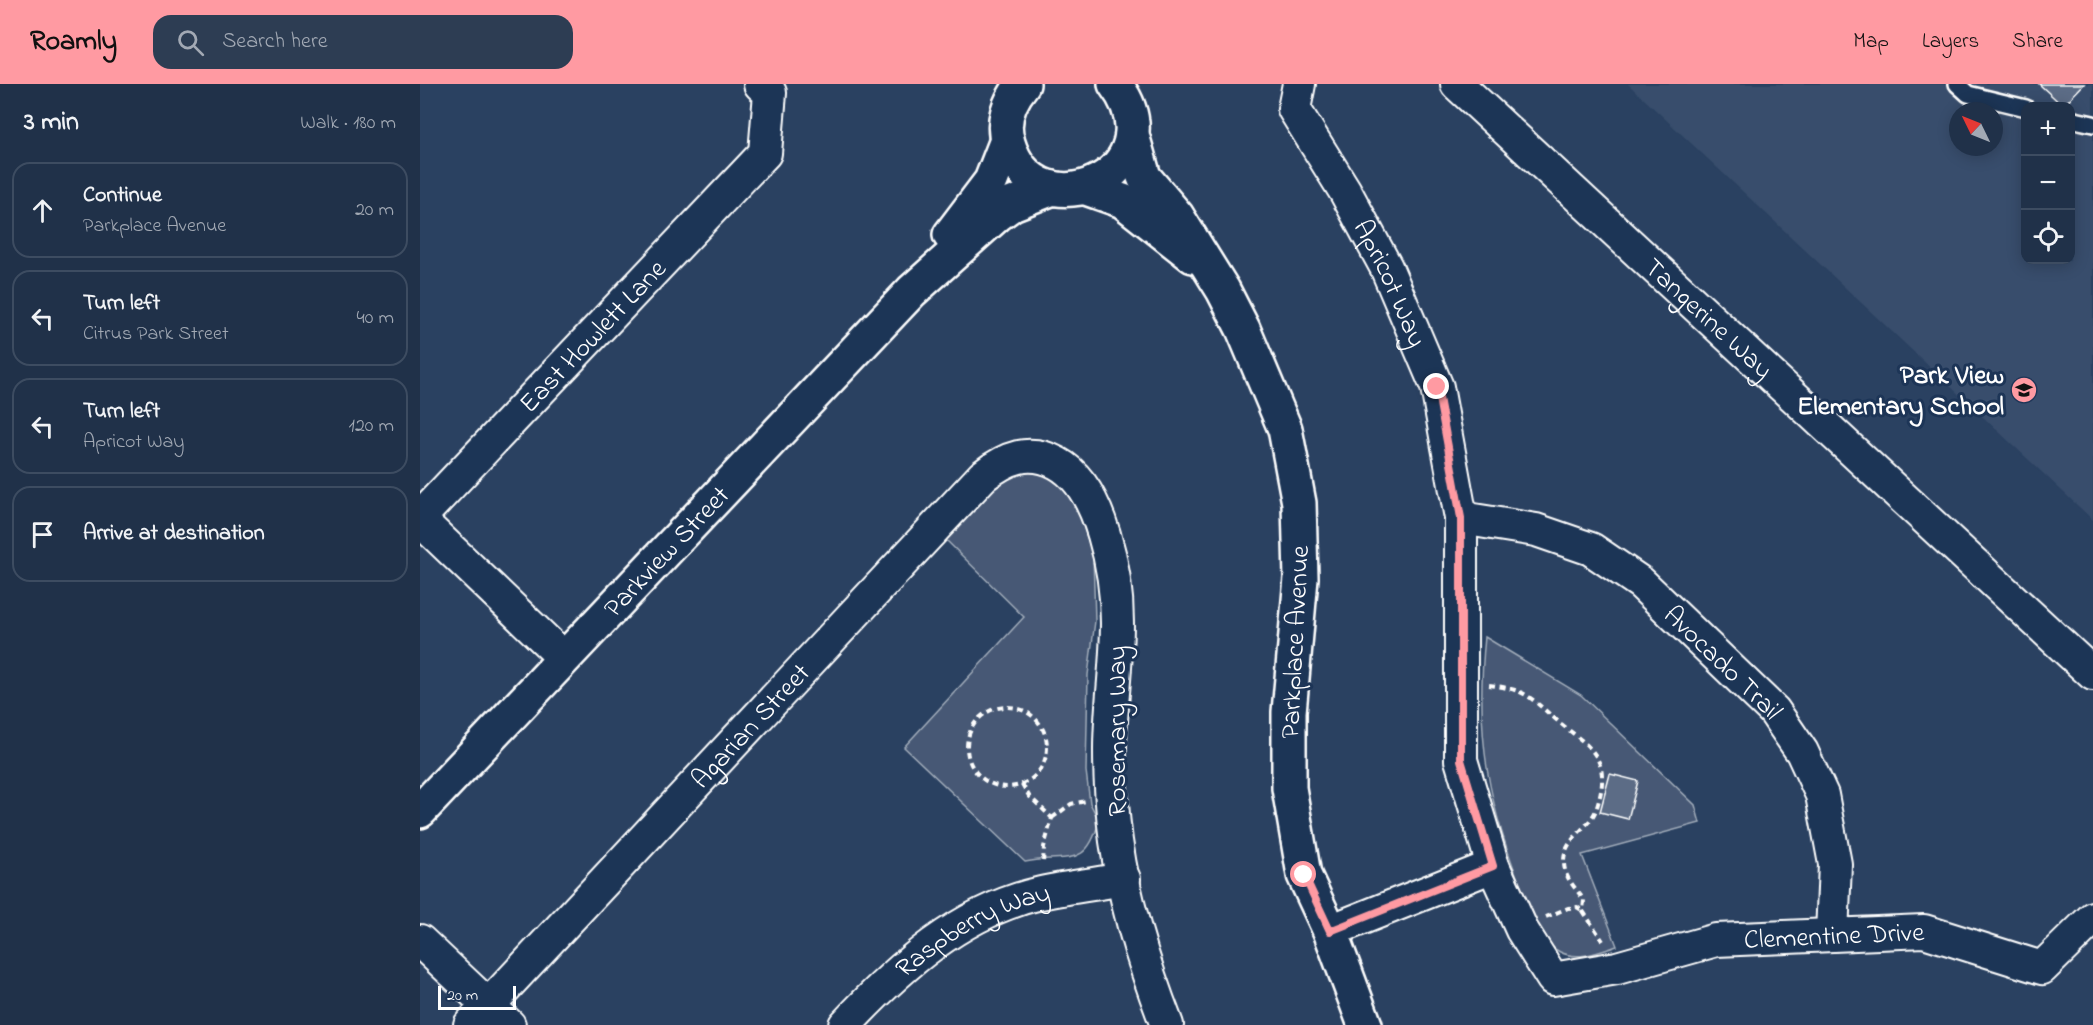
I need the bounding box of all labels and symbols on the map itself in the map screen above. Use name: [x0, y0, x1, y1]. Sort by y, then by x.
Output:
north arrow: [1949, 102, 2003, 156]
street label: Apricot Way: [1342, 213, 1435, 354]
street label: Tangerine Way: [1634, 250, 1781, 390]
street label: East Howlett Lane: [511, 251, 677, 423]
place label: Park View Elementary School: [1797, 357, 2004, 427]
route end: [1423, 373, 1449, 399]
school or university icon: Park View Elementary School: [2009, 375, 2039, 405]
street label: Parkview Street: [596, 478, 740, 627]
street label: Parkplace Avenue: [1272, 544, 1321, 740]
street label: Avocado Trail: [1654, 598, 1791, 728]
street label: Rosemary Way: [1099, 646, 1138, 817]
street label: Agarian Street: [683, 656, 820, 799]
route start: [1290, 861, 1316, 887]
street label: Raspberry Way: [888, 875, 1054, 988]
street label: Clementine Drive: [1743, 914, 1926, 961]
scale bar: [438, 983, 516, 1010]

